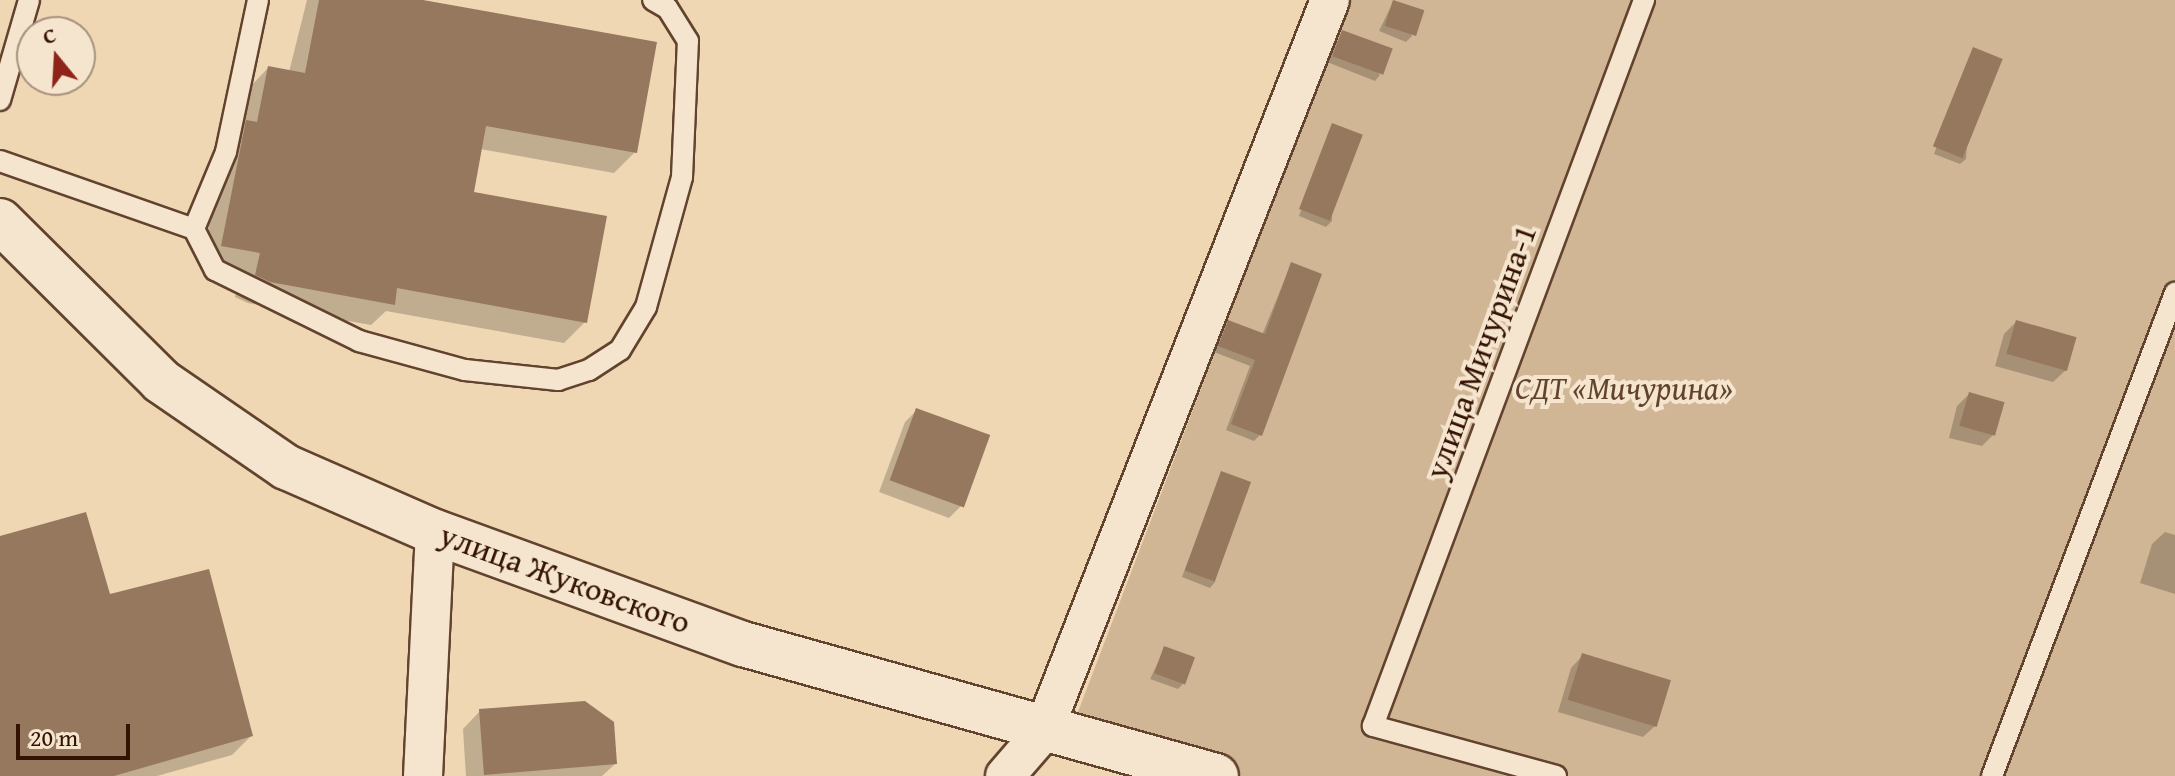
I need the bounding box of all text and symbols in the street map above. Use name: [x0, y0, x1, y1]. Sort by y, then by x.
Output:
north arrow: [16, 16, 96, 96]
text: С: [38, 18, 60, 52]
street label: улица Мичурина-1: [1417, 220, 1545, 484]
park label: СДТ «Мичурина»: [1515, 369, 1733, 407]
street label: улица Жуковского: [434, 516, 696, 642]
scale bar: [20, 708, 134, 758]
text: 20 m: [30, 720, 78, 755]

